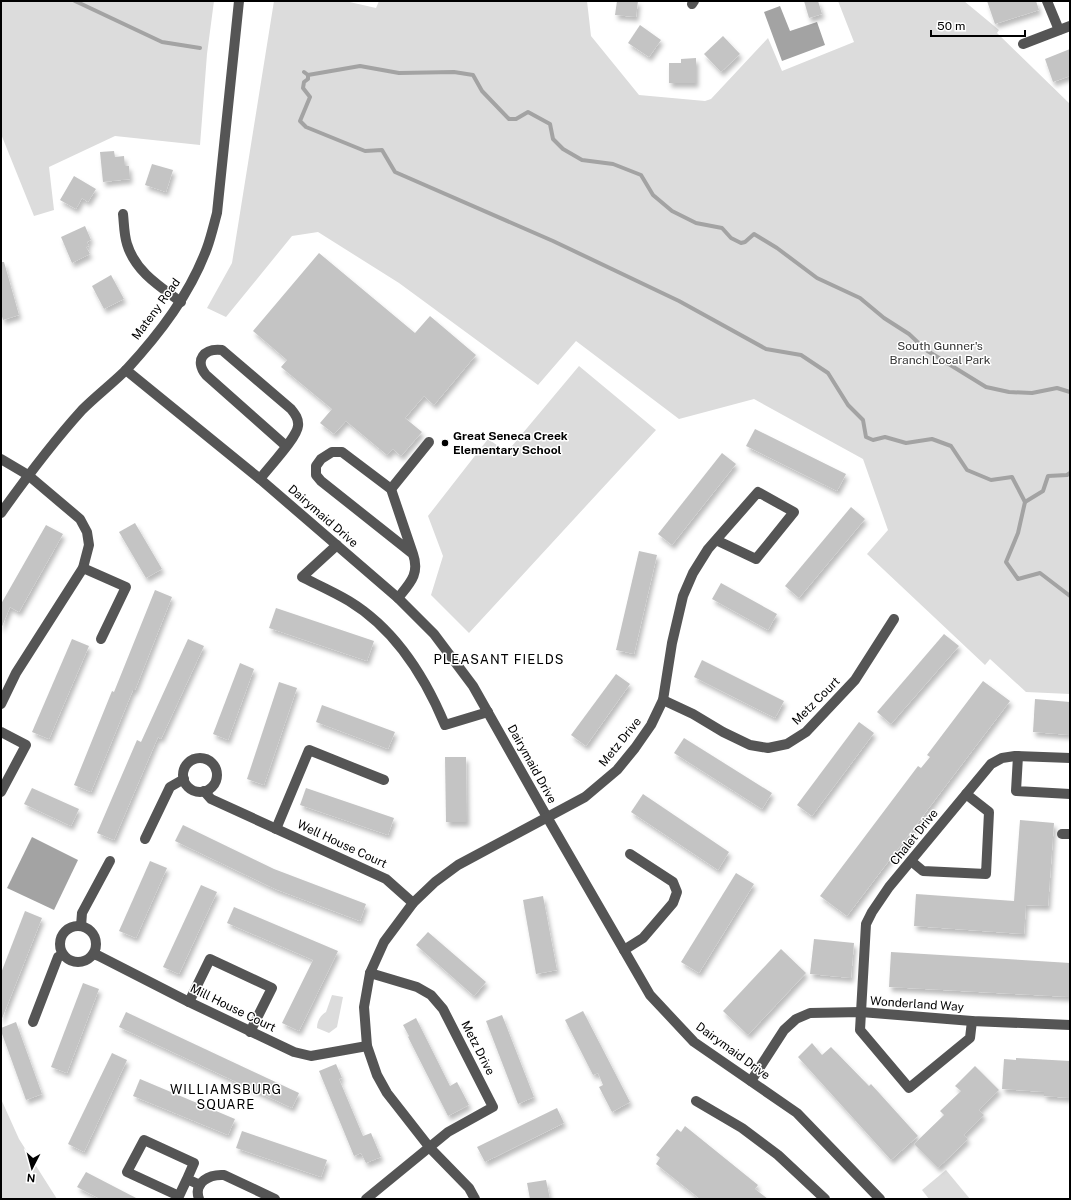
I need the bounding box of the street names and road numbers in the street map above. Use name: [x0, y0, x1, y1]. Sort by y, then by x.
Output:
street label: Mateny Road: [129, 275, 183, 343]
street label: Dairymaid Drive: [285, 482, 361, 550]
street label: Metz Court: [789, 674, 843, 728]
street label: Metz Drive: [596, 714, 644, 769]
street label: Dairymaid Drive: [505, 722, 560, 806]
street label: Chalet Drive: [887, 806, 941, 868]
street label: Well House Court: [295, 817, 389, 871]
street label: Mill House Court: [188, 981, 278, 1035]
street label: Wonderland Way: [870, 994, 965, 1014]
street label: Metz Drive: [458, 1018, 498, 1078]
street label: Dairymaid Drive: [693, 1019, 773, 1083]

